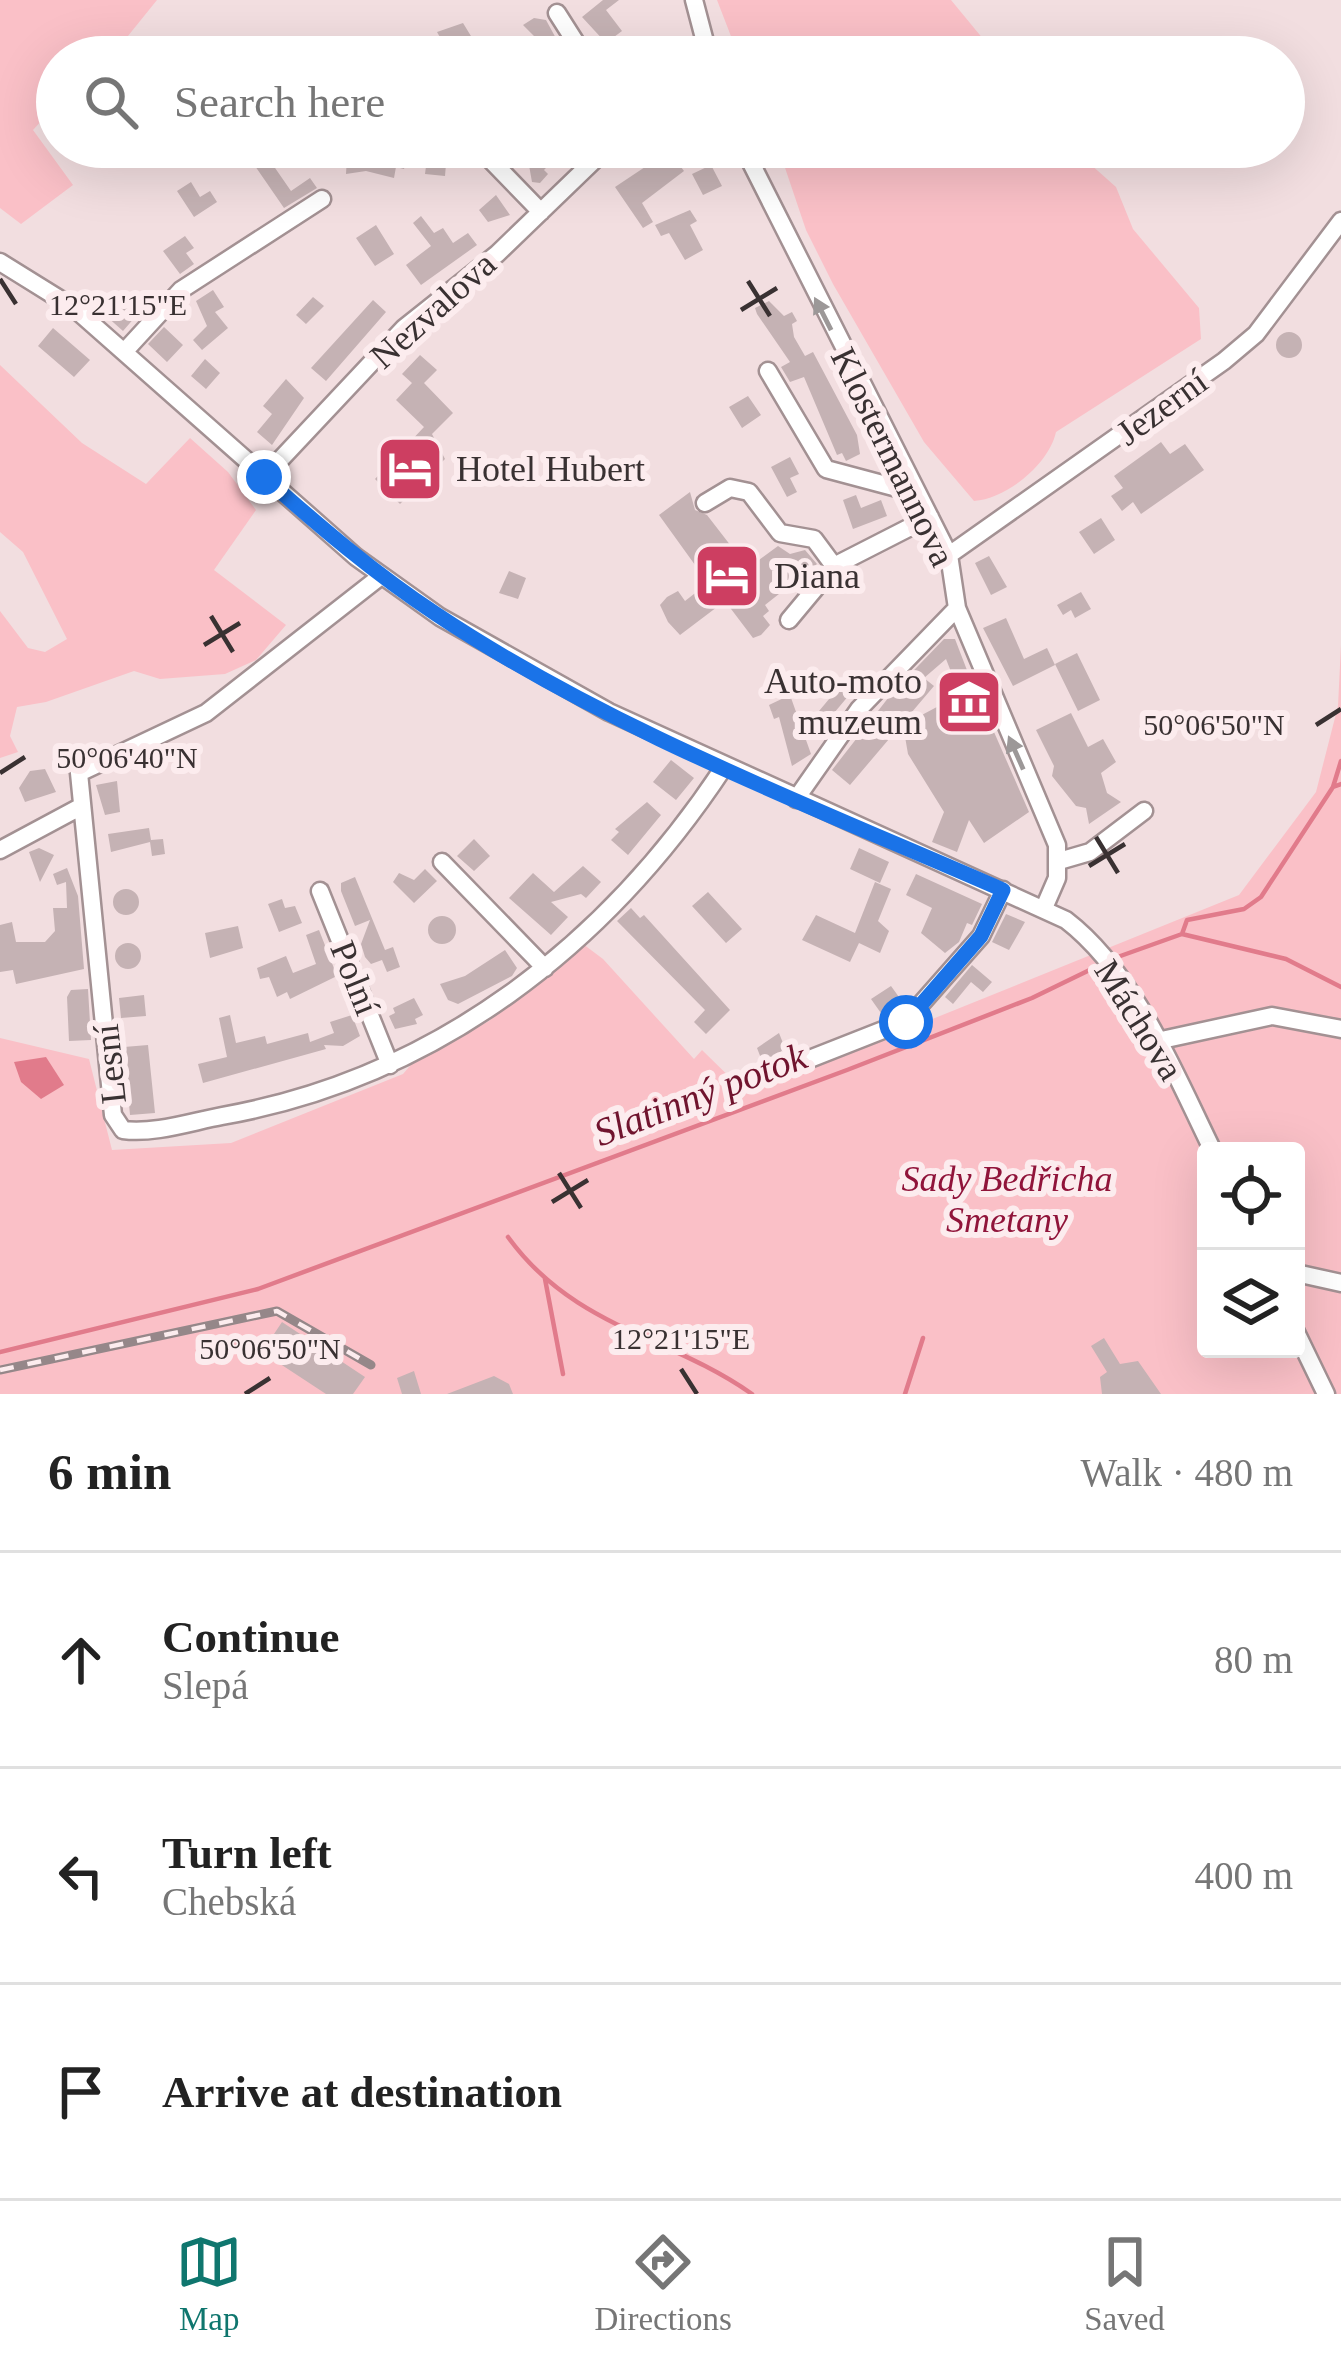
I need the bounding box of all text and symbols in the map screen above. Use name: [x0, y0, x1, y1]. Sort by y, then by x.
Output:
search box: [36, 36, 1305, 168]
icon: search: [78, 69, 144, 135]
text: Search here: [174, 77, 385, 127]
street label: Nezvalova: [362, 244, 504, 376]
text: 12°21'15"E: [49, 288, 187, 321]
one-way arrow: [814, 297, 834, 332]
street label: Klostermannova: [823, 341, 963, 573]
street label: Jezerní: [1109, 361, 1215, 453]
hotel icon: Hotel Hubert: [375, 434, 445, 504]
place label: Hotel Hubert: [456, 449, 645, 489]
route end: [237, 450, 291, 504]
hotel icon: Diana: [692, 541, 762, 611]
place label: Diana: [774, 556, 860, 596]
place label: Auto-moto muzeum: [764, 661, 922, 742]
museum icon: Auto-moto muzeum: [934, 667, 1004, 737]
text: 50°06'50"N: [1143, 708, 1285, 741]
one-way arrow: [1006, 735, 1025, 771]
text: 50°06'40"N: [56, 741, 198, 774]
street label: Polní: [322, 935, 388, 1021]
street label: Máchova: [1087, 953, 1191, 1087]
route start: [879, 995, 933, 1049]
street label: Lesní: [86, 1022, 134, 1106]
water label: Slatinný potok: [588, 1034, 813, 1155]
map controls: [1197, 1142, 1305, 1358]
button: locate: [1197, 1142, 1305, 1250]
park label: Sady Bedřicha Smetany: [902, 1159, 1112, 1240]
button: layers: [1197, 1250, 1305, 1358]
text: 12°21'15"E: [612, 1322, 750, 1355]
text: 50°06'50"N: [199, 1332, 341, 1365]
text: 6 min: [48, 1444, 171, 1500]
text: Walk · 480 m: [1081, 1451, 1293, 1494]
text: Continue: [162, 1612, 340, 1662]
icon: ahead: [48, 1627, 114, 1693]
text: 80 m: [1214, 1638, 1293, 1681]
text: Slepá: [162, 1664, 249, 1707]
text: Turn left: [162, 1828, 332, 1878]
icon: left: [48, 1843, 114, 1909]
text: 400 m: [1194, 1854, 1293, 1897]
text: Chebská: [162, 1880, 296, 1923]
icon: arrive: [48, 2059, 114, 2125]
text: Arrive at destination: [162, 2067, 562, 2117]
tab: Map: [176, 2229, 242, 2338]
tab: Directions: [594, 2229, 732, 2338]
tab: Saved: [1084, 2229, 1165, 2338]

